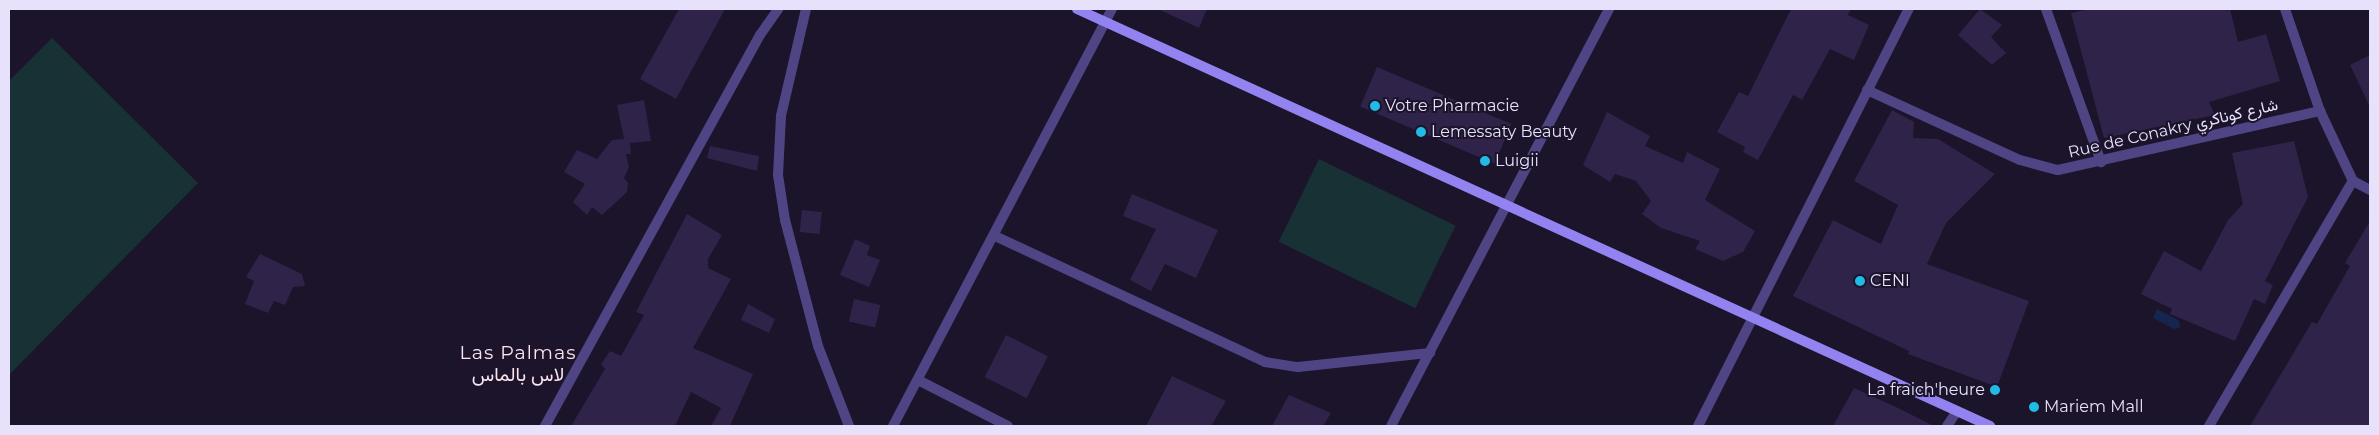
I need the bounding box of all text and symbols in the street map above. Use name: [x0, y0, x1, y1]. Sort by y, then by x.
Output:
street label: Rue de Conakry شارع كوناكري: [2066, 95, 2280, 163]
place label: Votre Pharmacie: [1385, 96, 1519, 116]
marker: Votre Pharmacie: [1369, 100, 1381, 112]
place label: Lemessaty Beauty: [1431, 122, 1577, 142]
marker: Lemessaty Beauty: [1415, 126, 1427, 138]
place label: Luigii: [1495, 151, 1539, 171]
marker: Luigii: [1479, 155, 1491, 167]
place label: CENI: [1870, 271, 1910, 291]
marker: CENI: [1854, 275, 1866, 287]
district label: Las Palmas لاس بالماس: [458, 342, 578, 386]
place label: La fraich'heure: [1867, 380, 1985, 400]
marker: La fraich'heure: [1989, 384, 2001, 396]
place label: Mariem Mall: [2044, 397, 2143, 417]
marker: Mariem Mall: [2028, 401, 2040, 413]

